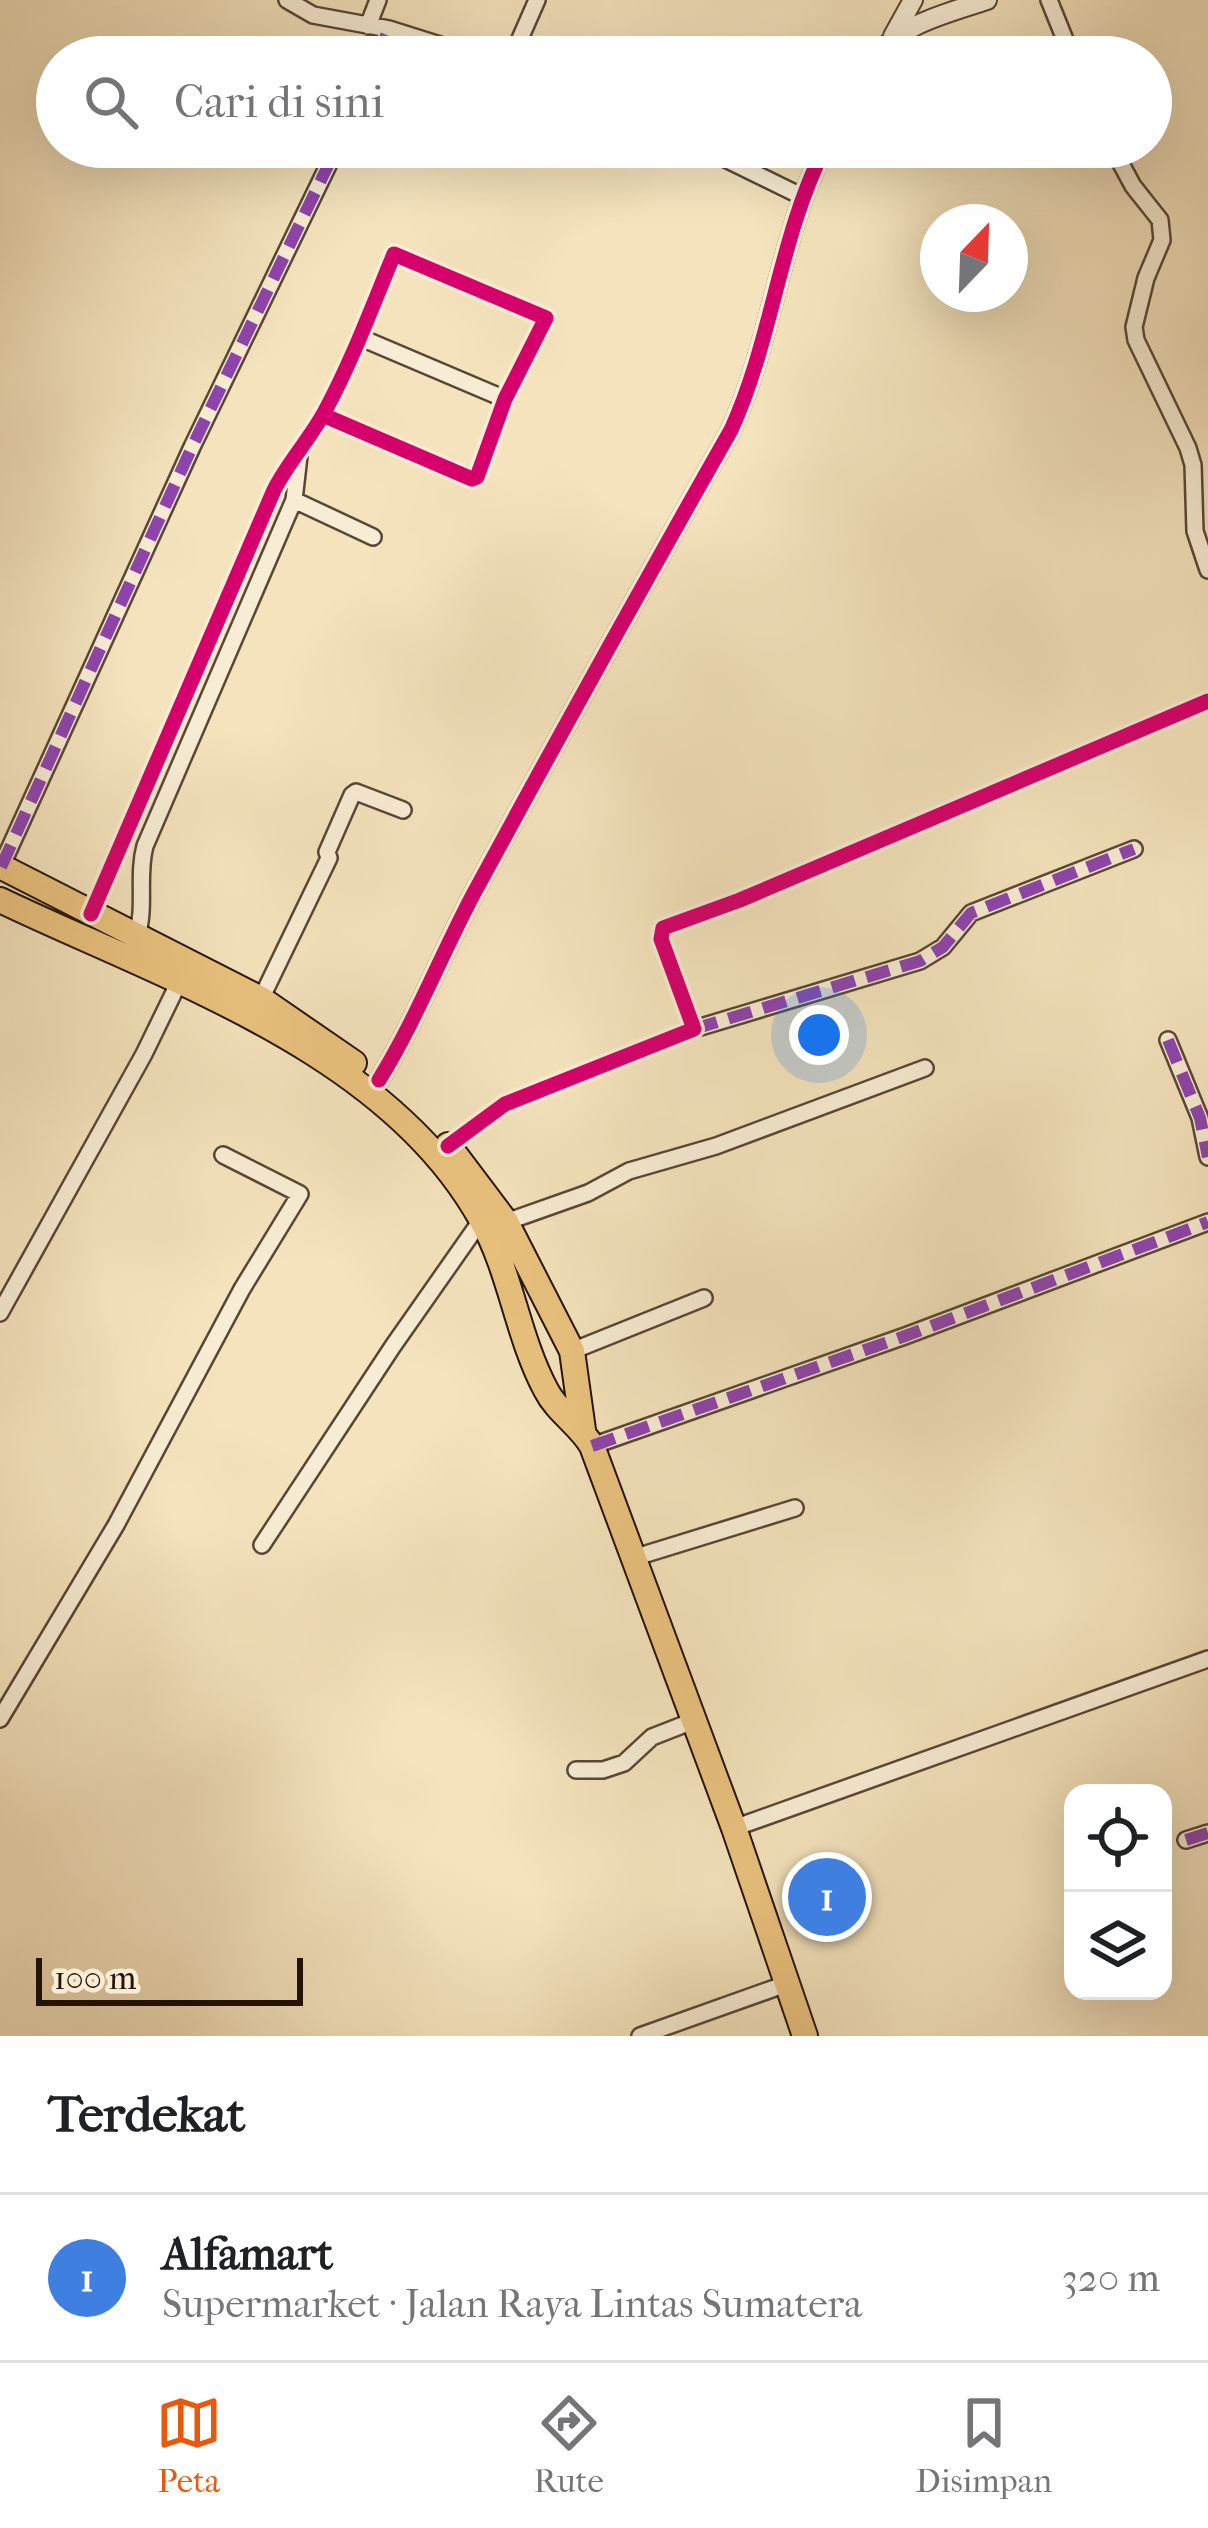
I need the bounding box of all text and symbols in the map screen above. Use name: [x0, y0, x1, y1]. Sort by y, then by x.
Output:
search box: [36, 36, 1172, 168]
icon: search: [78, 69, 144, 135]
text: Cari di sini: [174, 76, 384, 129]
north arrow: [920, 204, 1028, 312]
your location: [789, 1005, 849, 1065]
map controls: [1064, 1784, 1172, 2000]
button: locate: [1064, 1784, 1172, 1892]
pin: 1: [788, 1852, 866, 1942]
button: layers: [1064, 1892, 1172, 2000]
scale bar: [36, 1952, 303, 2005]
text: 100 m: [54, 1959, 137, 1998]
text: Terdekat: [48, 2084, 245, 2144]
text: Alfamart: [162, 2228, 333, 2281]
text: 1: [80, 2255, 94, 2301]
text: 320 m: [1062, 2255, 1160, 2301]
text: Supermarket · Jalan Raya Lintas Sumatera: [162, 2281, 862, 2327]
tab: Peta: [156, 2390, 222, 2501]
tab: Rute: [534, 2390, 604, 2501]
tab: Disimpan: [915, 2390, 1052, 2501]

